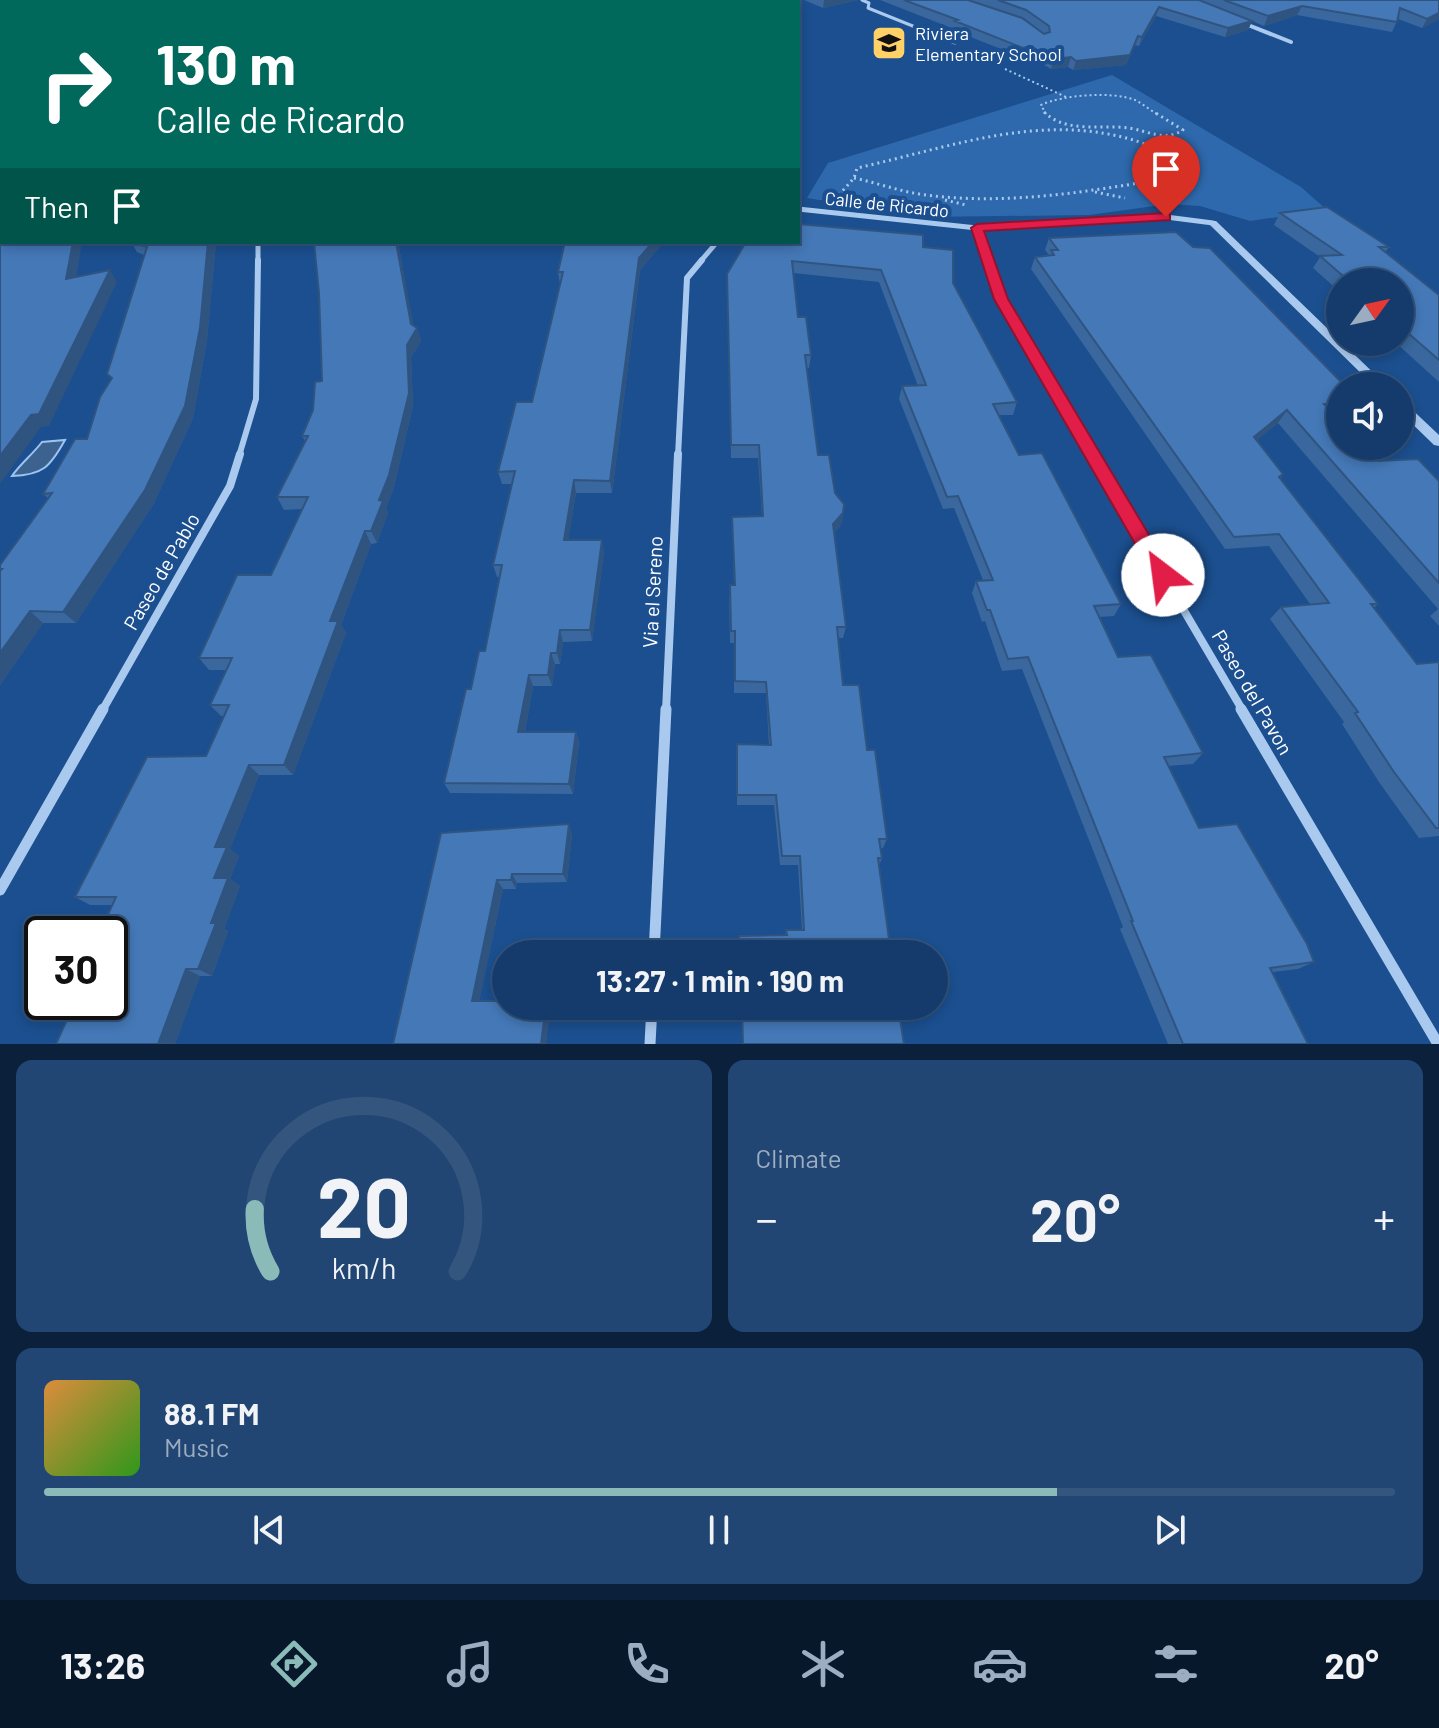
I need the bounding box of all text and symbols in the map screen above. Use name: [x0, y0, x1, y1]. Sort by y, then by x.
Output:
place label: Riviera Elementary School: [915, 22, 1062, 65]
school or university icon: Riviera Elementary School: [870, 24, 908, 62]
text: 130 m: [156, 29, 296, 96]
icon: right: [24, 32, 128, 136]
text: Calle de Ricardo: [156, 97, 406, 140]
pin: [1132, 135, 1200, 217]
icon: arrive: [1144, 147, 1188, 191]
icon: arrive: [105, 184, 149, 228]
street label: Calle de Ricardo: [824, 187, 950, 221]
text: Then: [24, 188, 89, 224]
north arrow: [1326, 268, 1414, 356]
map controls: [1326, 268, 1414, 460]
button: sound: [1326, 372, 1414, 460]
street label: Paseo de Pablo: [118, 508, 204, 634]
position arrow: [1121, 533, 1205, 617]
street label: Via el Sereno: [637, 535, 667, 649]
street label: Paseo del Pavon: [1208, 625, 1298, 759]
speed limit sign: 30: [24, 916, 128, 1020]
text: 13:27 · 1 min · 190 m: [596, 962, 844, 998]
text: Climate: [756, 1142, 842, 1173]
text: 20: [317, 1155, 411, 1255]
text: 20°: [1030, 1182, 1120, 1254]
text: −: [756, 1191, 778, 1244]
text: +: [1373, 1191, 1395, 1244]
text: km/h: [331, 1250, 396, 1285]
text: 88.1 FM: [164, 1395, 259, 1431]
text: Music: [164, 1431, 229, 1462]
icon: previous: [247, 1508, 291, 1552]
icon: pause: [697, 1508, 741, 1552]
icon: next: [1148, 1508, 1192, 1552]
icon: directions: [266, 1636, 322, 1692]
icon: music: [442, 1636, 498, 1692]
icon: phone: [619, 1636, 675, 1692]
icon: climate: [795, 1636, 851, 1692]
icon: car: [972, 1636, 1028, 1692]
icon: filters: [1148, 1636, 1204, 1692]
text: 13:26: [60, 1643, 145, 1686]
text: 20°: [1325, 1643, 1379, 1686]

